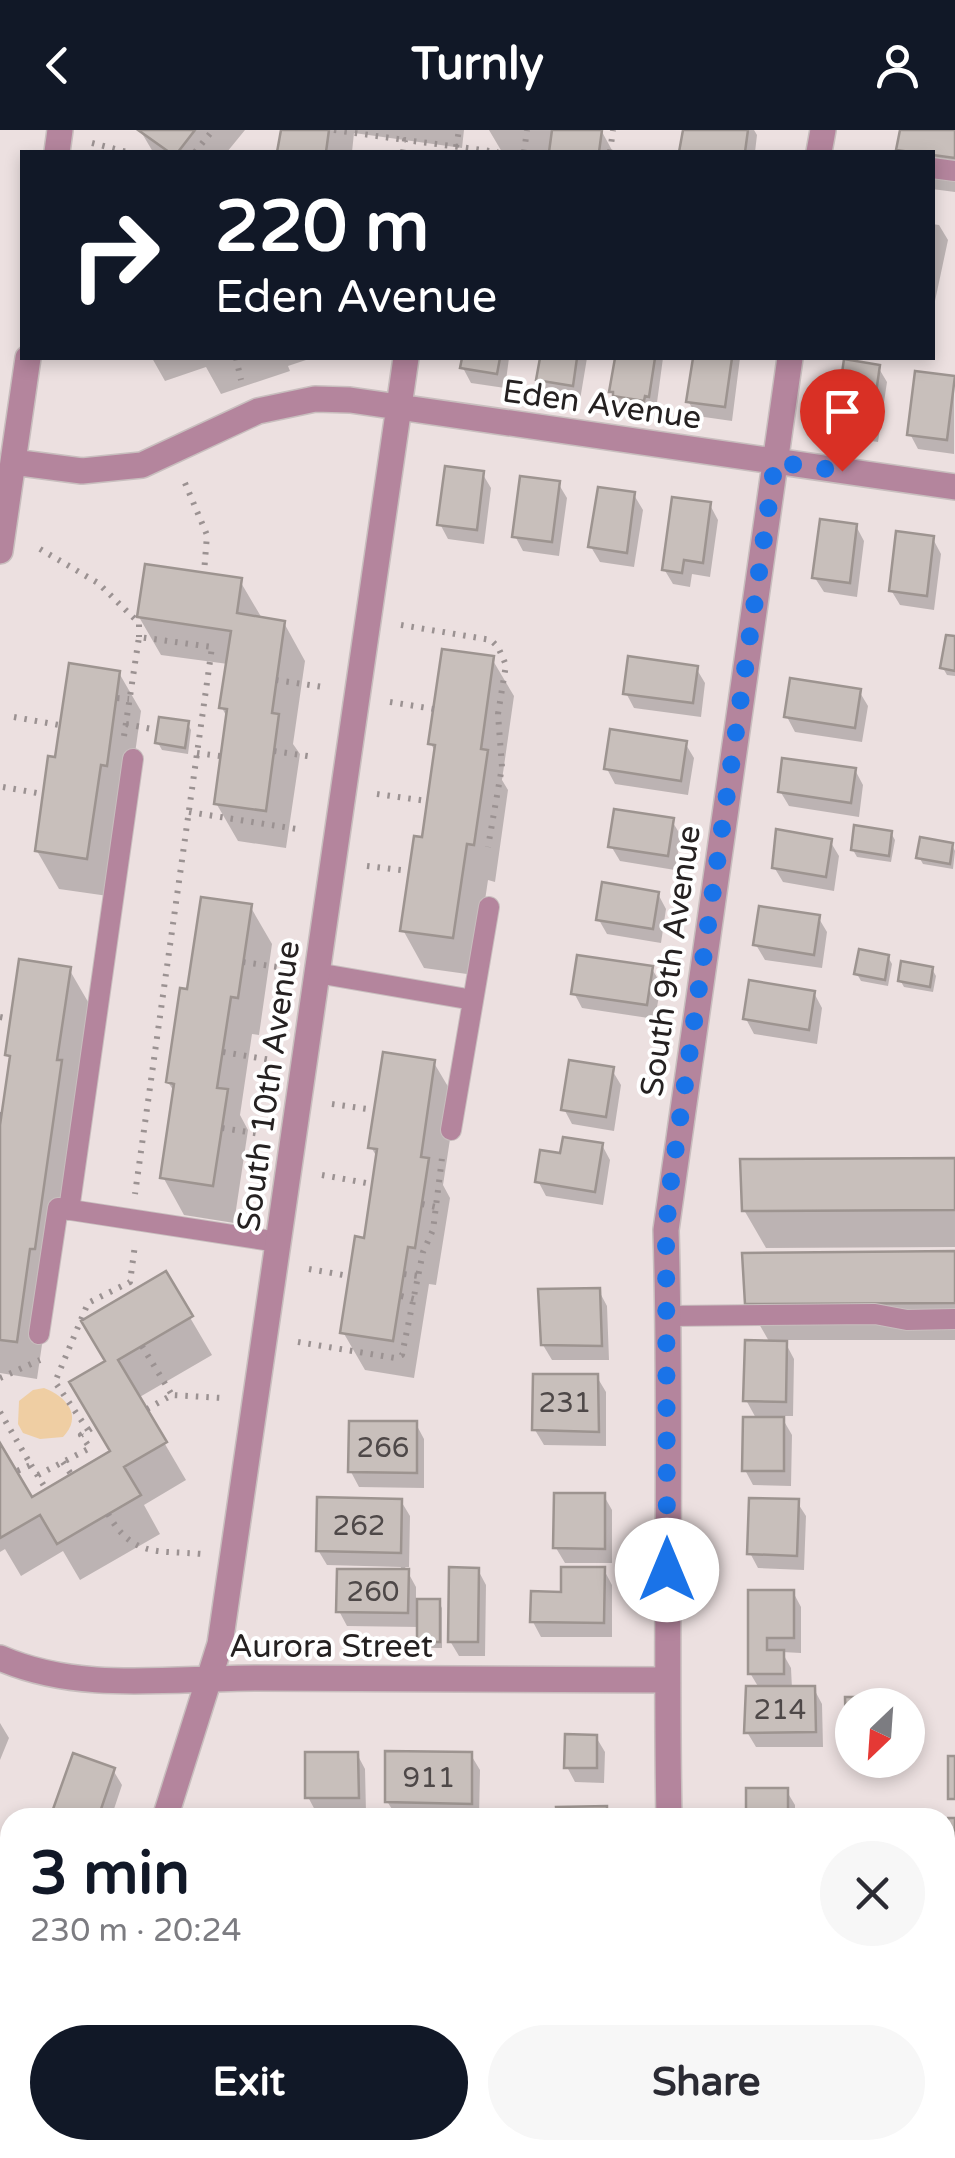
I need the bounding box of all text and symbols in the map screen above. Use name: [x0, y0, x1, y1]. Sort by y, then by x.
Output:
icon: back: [30, 38, 85, 93]
text: Turnly: [411, 38, 544, 92]
icon: person: [870, 38, 925, 93]
text: 220 m: [215, 186, 429, 270]
icon: right: [50, 190, 180, 320]
text: Eden Avenue: [215, 271, 497, 325]
pin: [800, 369, 885, 472]
street label: Eden Avenue: [500, 372, 704, 438]
icon: arrive: [815, 384, 870, 439]
street label: South 9th Avenue: [633, 823, 709, 1099]
street label: South 10th Avenue: [230, 938, 308, 1234]
house number: 231: [539, 1386, 591, 1420]
house number: 266: [357, 1431, 409, 1465]
house number: 262: [333, 1509, 385, 1543]
position arrow: [615, 1518, 719, 1622]
house number: 260: [347, 1575, 399, 1609]
street label: Aurora Street: [229, 1628, 433, 1666]
north arrow: [835, 1688, 925, 1778]
map controls: [835, 1688, 925, 1778]
house number: 214: [754, 1693, 806, 1727]
house number: 911: [403, 1761, 455, 1795]
text: 3 min: [30, 1838, 190, 1910]
button: close: [820, 1841, 925, 1946]
text: 230 m · 20:24: [30, 1912, 242, 1950]
button: Exit: [30, 2025, 468, 2140]
button: Share: [488, 2025, 925, 2140]

